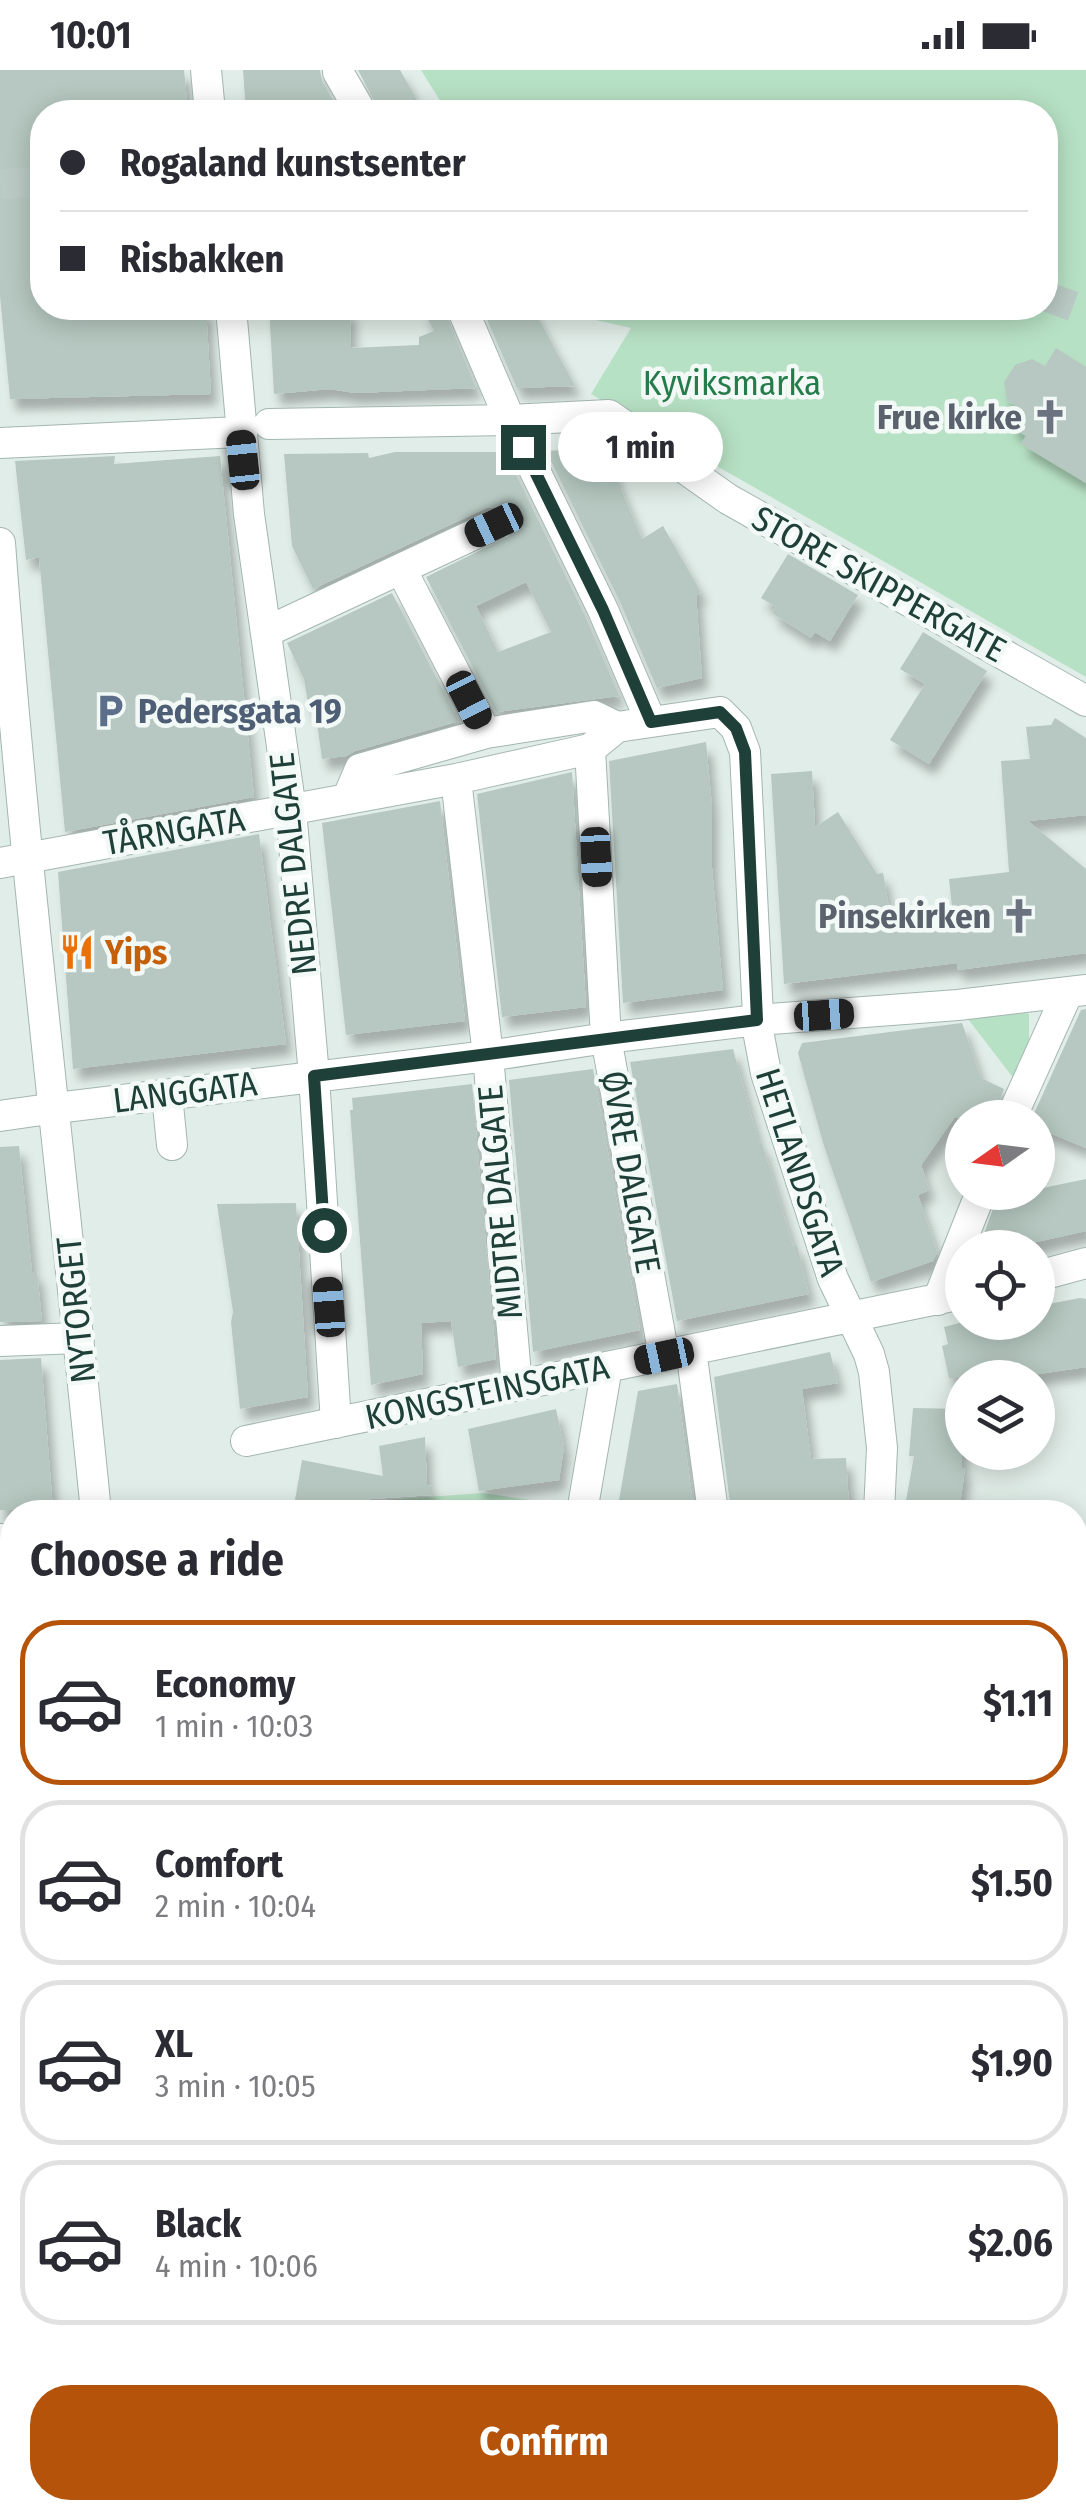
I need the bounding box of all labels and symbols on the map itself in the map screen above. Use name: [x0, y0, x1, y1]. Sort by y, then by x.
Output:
park label: Kyviksmarka: [643, 362, 821, 404]
place label: Frue kirke: [877, 396, 1022, 438]
church icon: Frue kirke: [1031, 398, 1069, 436]
callout: 1 min: [558, 412, 723, 482]
route end: [501, 425, 546, 470]
car: [225, 429, 261, 491]
street label: STORE SKIPPERGATE: [745, 497, 1013, 671]
car: [460, 499, 528, 551]
car: [442, 666, 496, 734]
place label: Pedersgata 19: [138, 690, 342, 732]
parking icon: Pedersgata 19: [91, 692, 129, 730]
street label: NEDRE DALGATE: [260, 751, 326, 977]
street label: TÅRNGATA: [100, 797, 249, 864]
car: [579, 826, 613, 888]
place label: Pinsekirken: [818, 895, 991, 937]
church icon: Pinsekirken: [1000, 897, 1038, 935]
place label: Yips: [104, 931, 167, 973]
restaurant icon: Yips: [58, 933, 96, 971]
car: [793, 998, 855, 1032]
street label: LANGGATA: [111, 1062, 260, 1122]
street label: HETLANDSGATA: [747, 1063, 854, 1282]
street label: ØVRE DALGATE: [593, 1067, 669, 1277]
street label: MIDTRE DALGATE: [469, 1083, 531, 1321]
north arrow: [945, 1100, 1055, 1210]
route start: [302, 1208, 347, 1253]
street label: NYTORGET: [47, 1234, 105, 1385]
car: [312, 1276, 346, 1338]
car: [632, 1335, 696, 1377]
street label: KONGSTEINSGATA: [361, 1346, 613, 1438]

